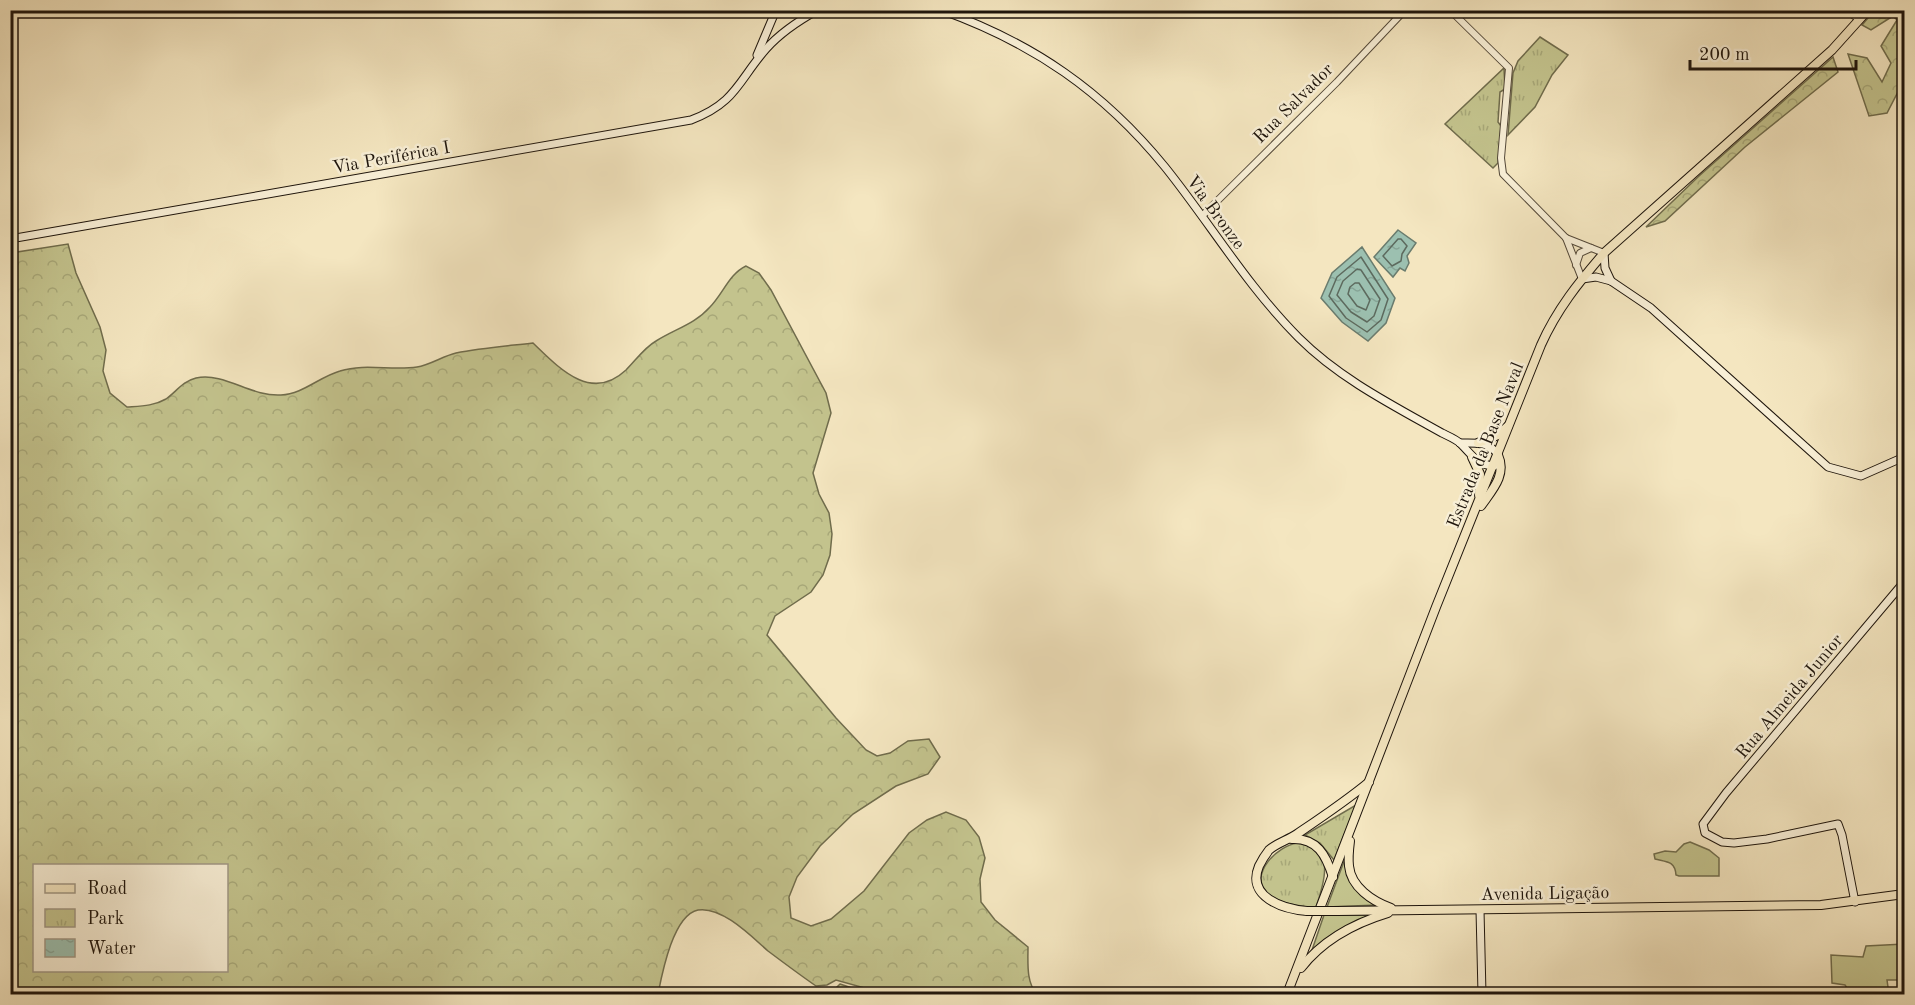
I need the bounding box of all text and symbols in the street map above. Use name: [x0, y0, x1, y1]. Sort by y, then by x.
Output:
scale bar: [1690, 33, 1856, 71]
text: 200 m: [1699, 46, 1750, 64]
street label: Rua Salvador: [1250, 60, 1338, 147]
street label: Via Periférica I: [331, 139, 451, 177]
street label: Via Bronze: [1182, 172, 1248, 253]
street label: Estrada da Base Naval: [1444, 360, 1527, 531]
street label: Rua Almeida Junior: [1733, 631, 1847, 762]
legend: [33, 864, 228, 972]
text: Road: [87, 880, 127, 898]
street label: Avenida Ligação: [1481, 884, 1610, 904]
text: Park: [87, 910, 124, 928]
text: Water: [87, 940, 136, 958]

